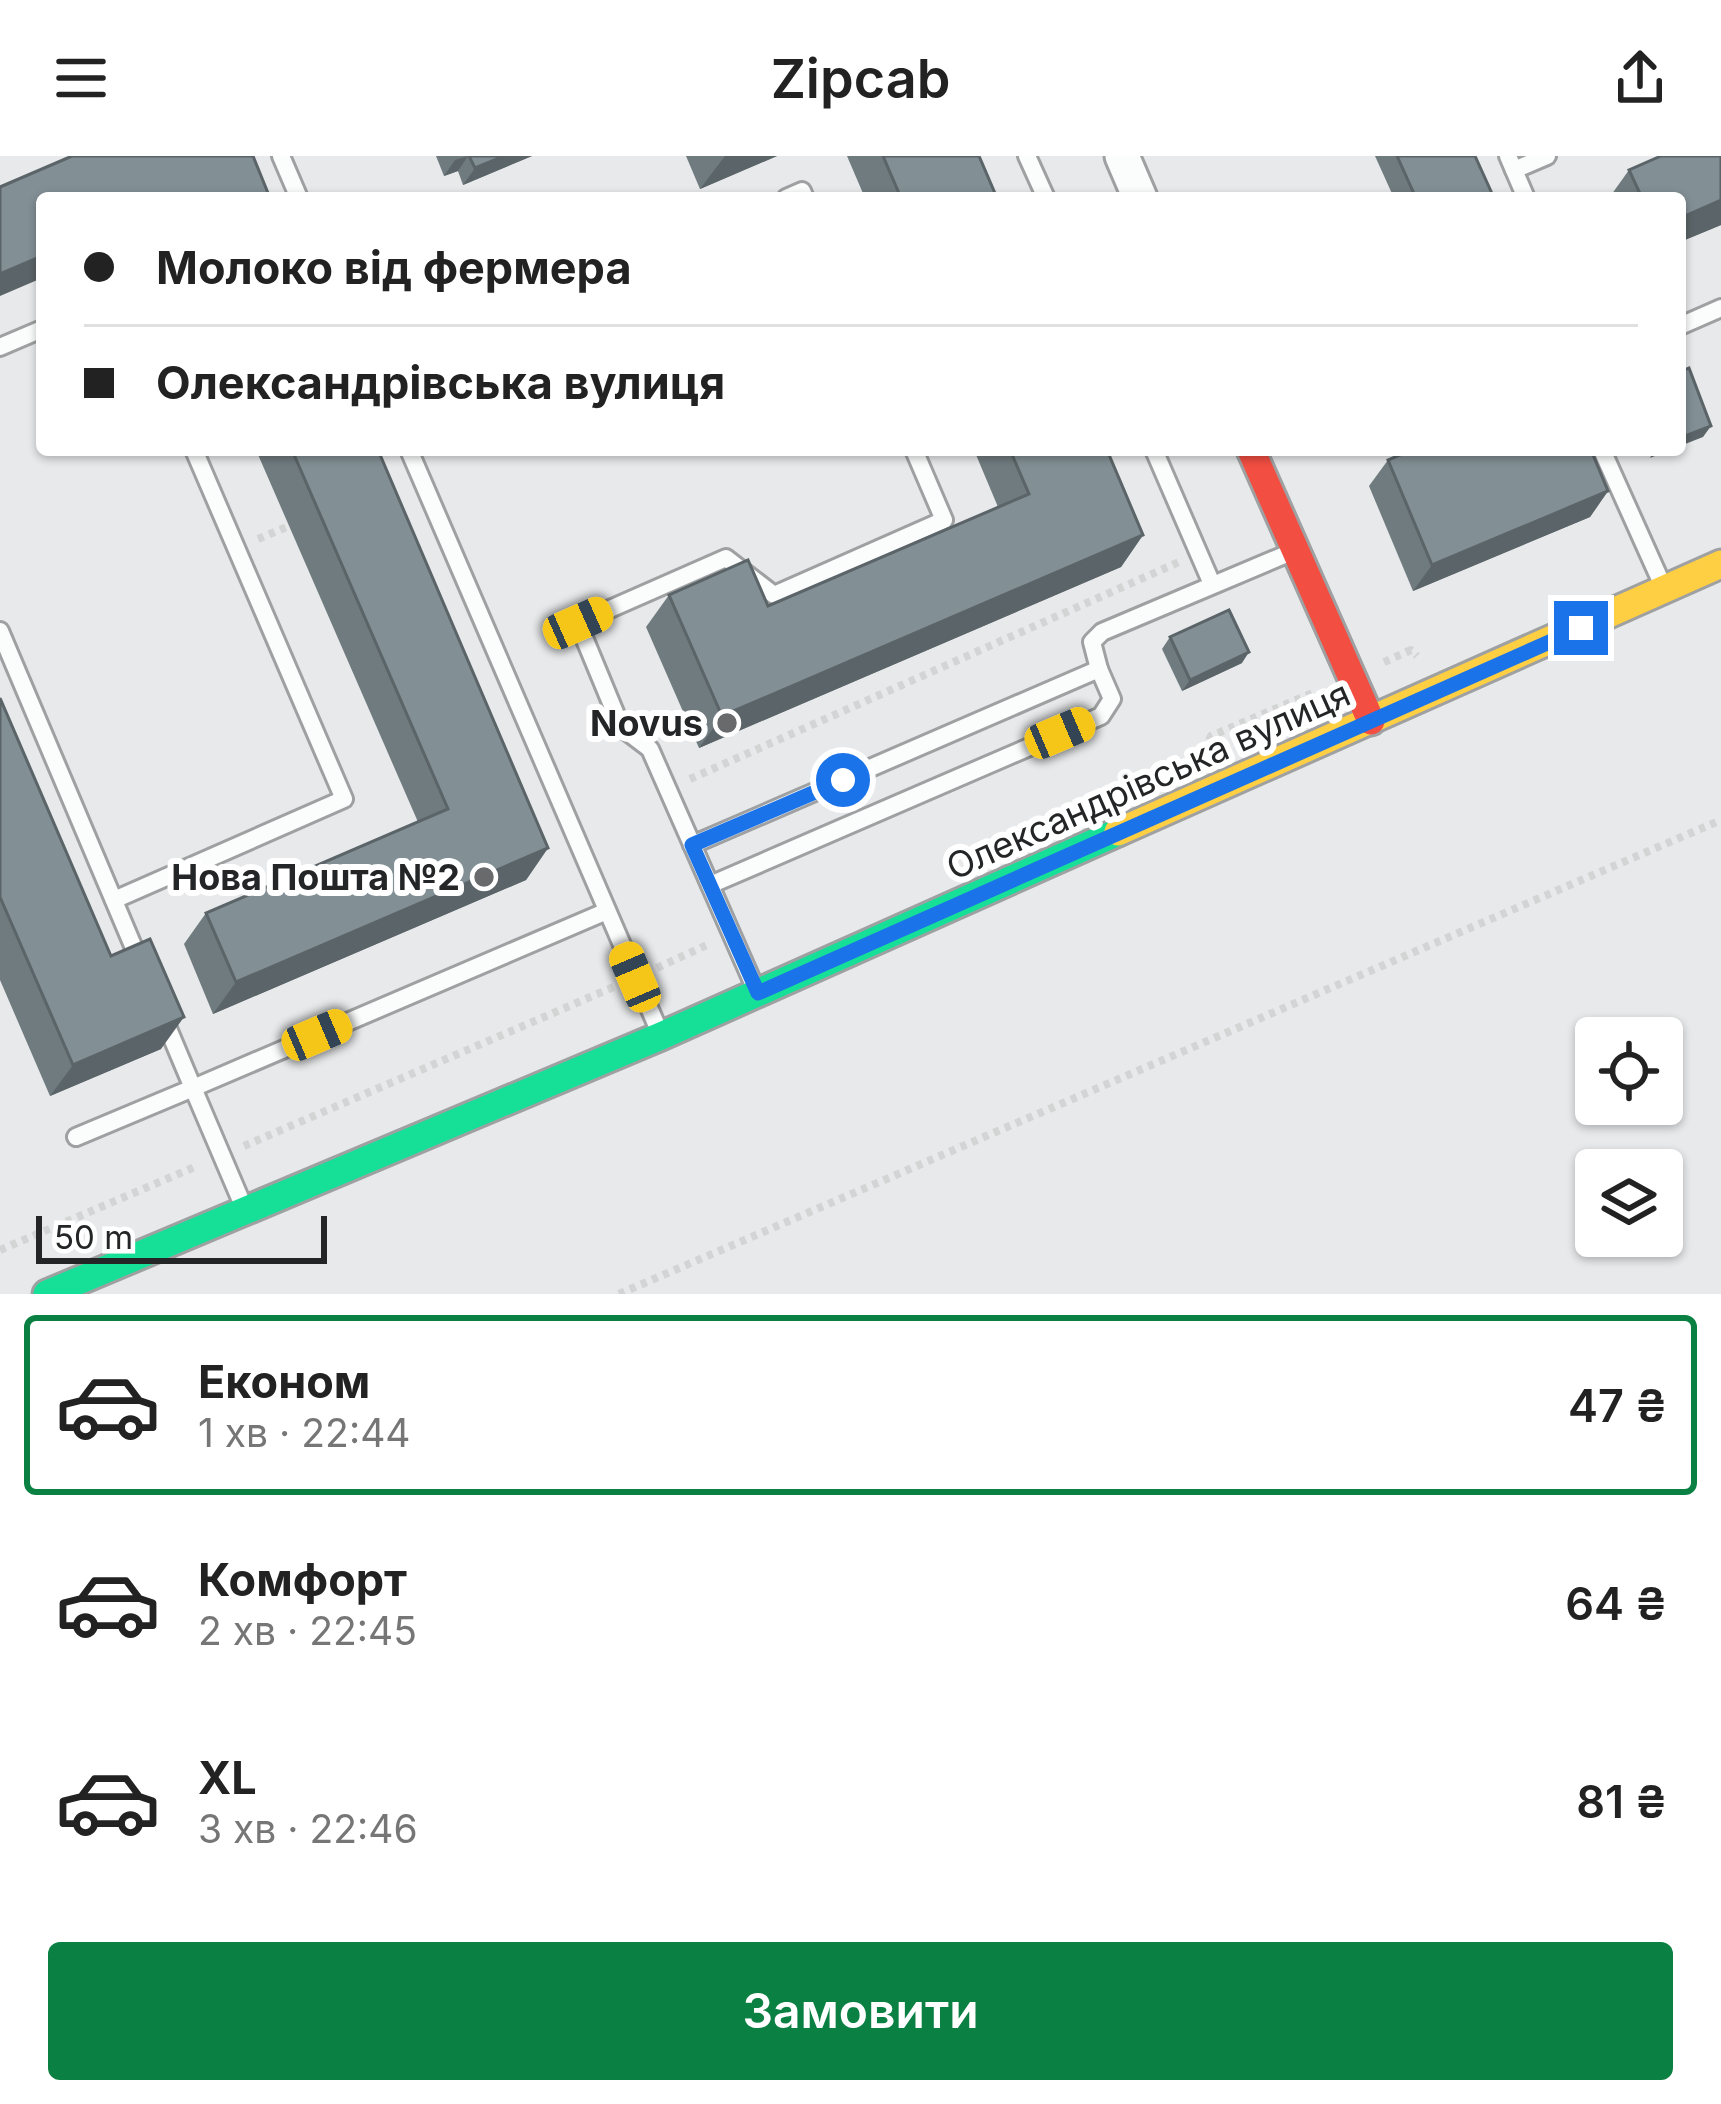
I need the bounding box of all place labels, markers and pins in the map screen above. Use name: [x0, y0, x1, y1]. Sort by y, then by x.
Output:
place label: Novus: [590, 701, 703, 745]
marker: Novus: [714, 710, 740, 736]
place label: Нова Пошта №2: [171, 855, 460, 899]
marker: Нова Пошта №2: [471, 864, 497, 890]

